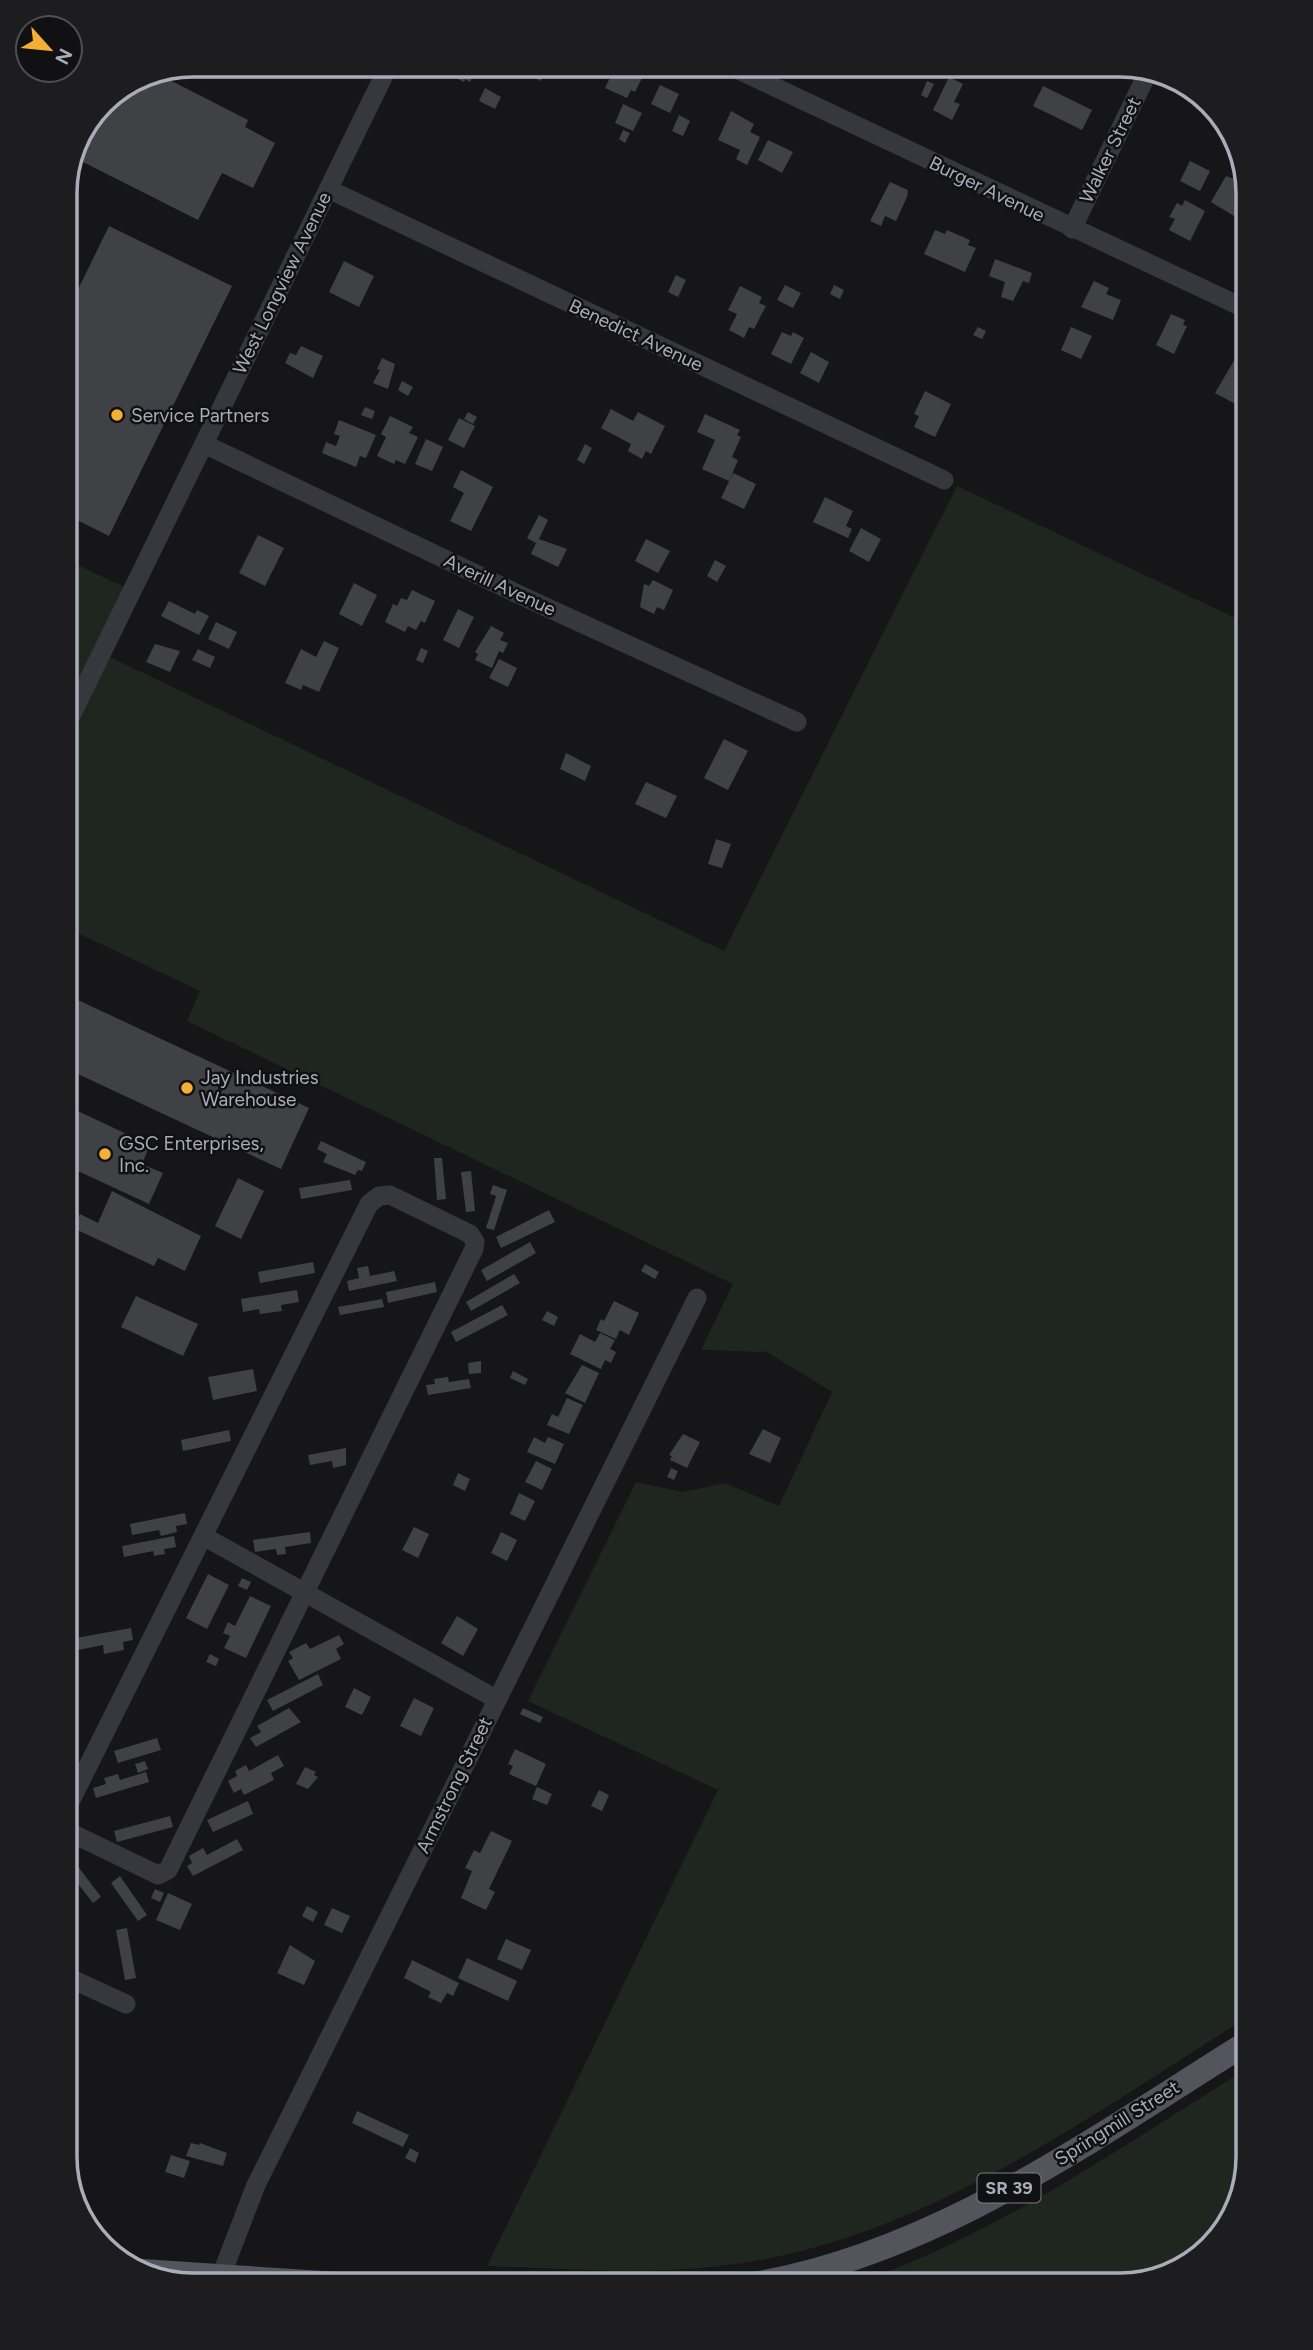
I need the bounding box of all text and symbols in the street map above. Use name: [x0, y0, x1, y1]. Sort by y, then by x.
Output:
north arrow: [14, 14, 84, 84]
text: N: [50, 45, 77, 68]
street label: Walker Street: [1074, 93, 1146, 207]
street label: Burger Avenue: [926, 151, 1048, 227]
street label: West Longview Avenue: [228, 188, 336, 378]
street label: Benedict Avenue: [565, 294, 707, 376]
place label: Service Partners: [131, 404, 270, 427]
marker: Service Partners: [109, 407, 125, 423]
street label: Averill Avenue: [440, 549, 560, 621]
place label: Jay Industries Warehouse: [201, 1066, 319, 1111]
marker: Jay Industries Warehouse: [179, 1080, 195, 1096]
place label: GSC Enterprises, Inc.: [119, 1132, 264, 1177]
marker: GSC Enterprises, Inc.: [97, 1146, 113, 1162]
street label: Armstrong Street: [411, 1713, 497, 1857]
street label: Springmill Street: [1051, 2076, 1183, 2170]
road number: SR 39: [978, 2174, 1040, 2202]

